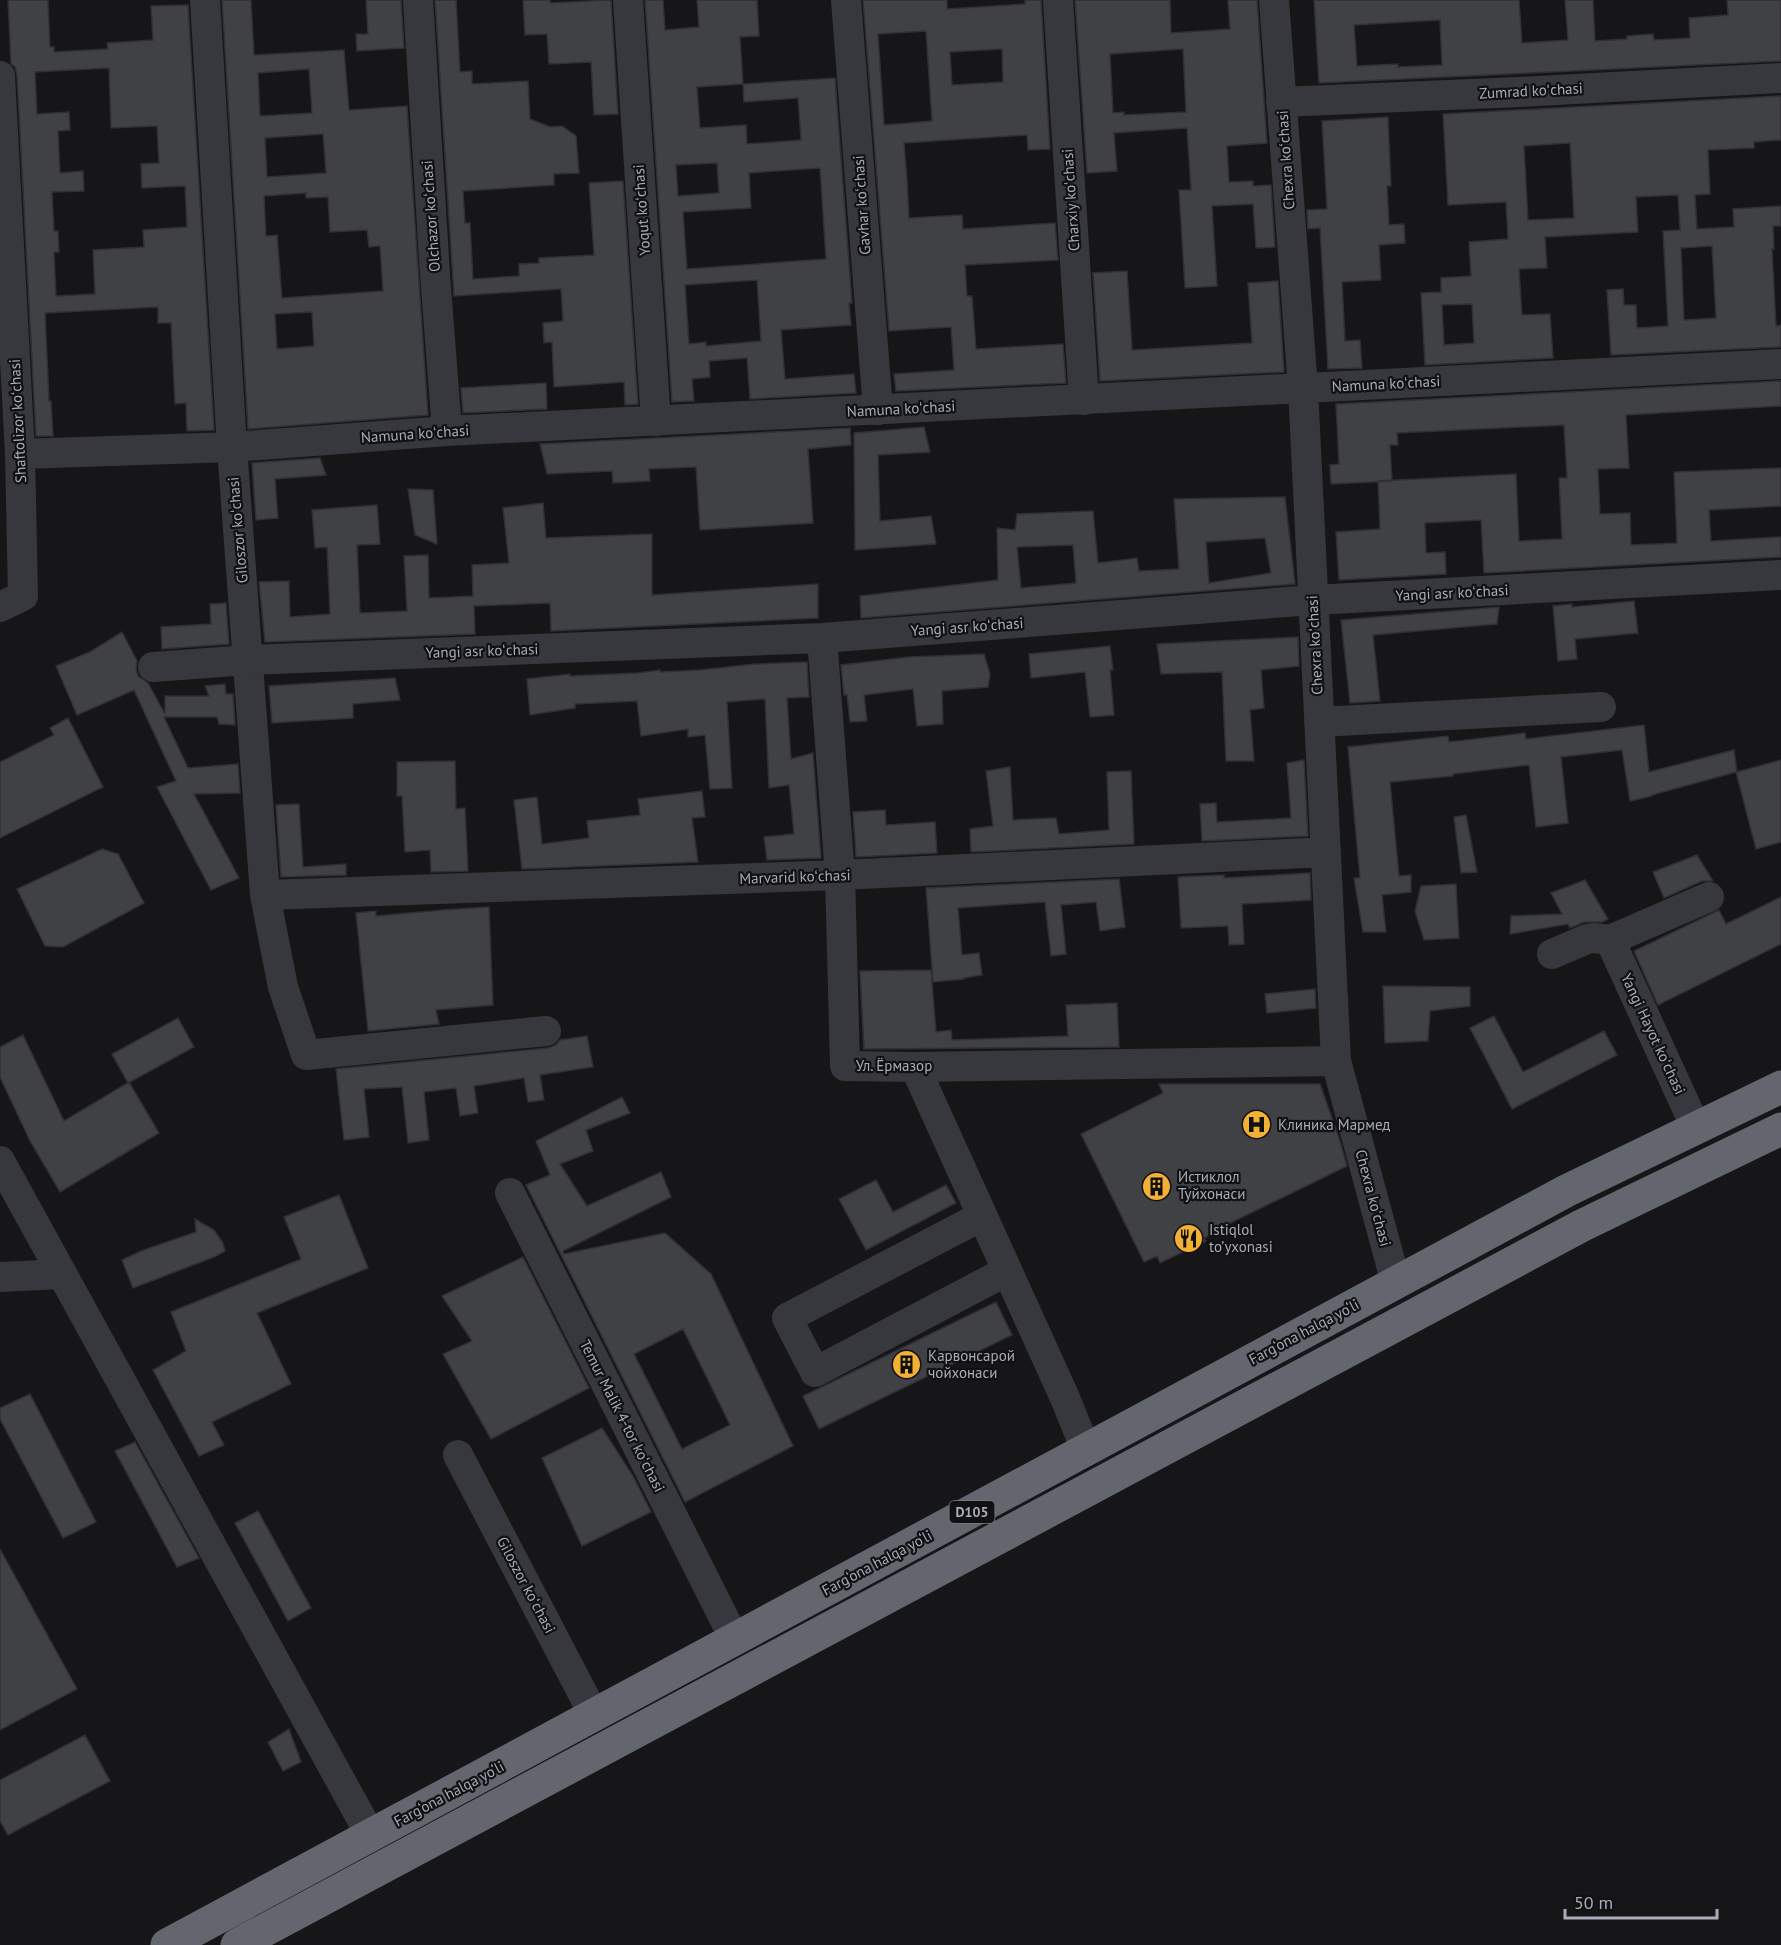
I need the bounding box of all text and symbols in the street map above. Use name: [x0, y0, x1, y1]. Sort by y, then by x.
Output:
street label: Zumrad koʻchasi: [1479, 78, 1583, 103]
street label: Chexra koʻchasi: [1273, 110, 1298, 210]
street label: Charxiy koʻchasi: [1057, 148, 1084, 252]
street label: Gavhar koʻchasi: [849, 155, 874, 255]
street label: Olchazor koʻchasi: [417, 160, 444, 272]
street label: Yoqut koʻchasi: [629, 164, 654, 256]
street label: Shaftolizor koʻchasi: [5, 358, 30, 484]
street label: Namuna koʻchasi: [1331, 371, 1441, 396]
street label: Namuna koʻchasi: [846, 396, 956, 421]
street label: Namuna koʻchasi: [360, 420, 470, 447]
street label: Giloszor koʻchasi: [223, 476, 252, 584]
street label: Yangi asr koʻchasi: [1395, 580, 1509, 605]
street label: Chexra koʻchasi: [1302, 595, 1327, 695]
street label: Yangi asr koʻchasi: [910, 613, 1024, 640]
street label: Yangi asr koʻchasi: [425, 639, 539, 662]
street label: Marvarid koʻchasi: [739, 865, 851, 888]
street label: Yangi Hayot koʻchasi: [1617, 970, 1690, 1097]
street label: Ул. Ёрмазор: [856, 1056, 932, 1075]
hospital icon: Клиника Мармед: [1241, 1109, 1273, 1141]
place label: Клиника Мармед: [1278, 1115, 1390, 1134]
street label: Chexra koʻchasi: [1351, 1147, 1396, 1248]
place label: Истиклол Туйхонаси: [1178, 1167, 1246, 1203]
building icon: Истиклол Туйхонаси: [1141, 1170, 1173, 1202]
place label: Istiqlol to’yxonasi: [1209, 1220, 1273, 1256]
restaurant icon: Istiqlol to’yxonasi: [1172, 1223, 1204, 1255]
street label: Farg‘ona halqa yo‘li: [1245, 1294, 1362, 1369]
street label: Temur Malik 4-tor koʻchasi: [576, 1336, 669, 1495]
place label: Карвонсарой чойхонаси: [928, 1346, 1015, 1382]
building icon: Карвонсарой чойхонаси: [891, 1349, 923, 1381]
road number: D105: [950, 1501, 994, 1523]
street label: Farg‘ona halqa yo‘li: [818, 1525, 935, 1600]
street label: Giloszor koʻchasi: [493, 1533, 560, 1636]
street label: Farg‘ona halqa yo‘li: [390, 1756, 507, 1831]
scale bar: [1565, 1882, 1716, 1920]
text: 50 m: [1574, 1891, 1613, 1914]

